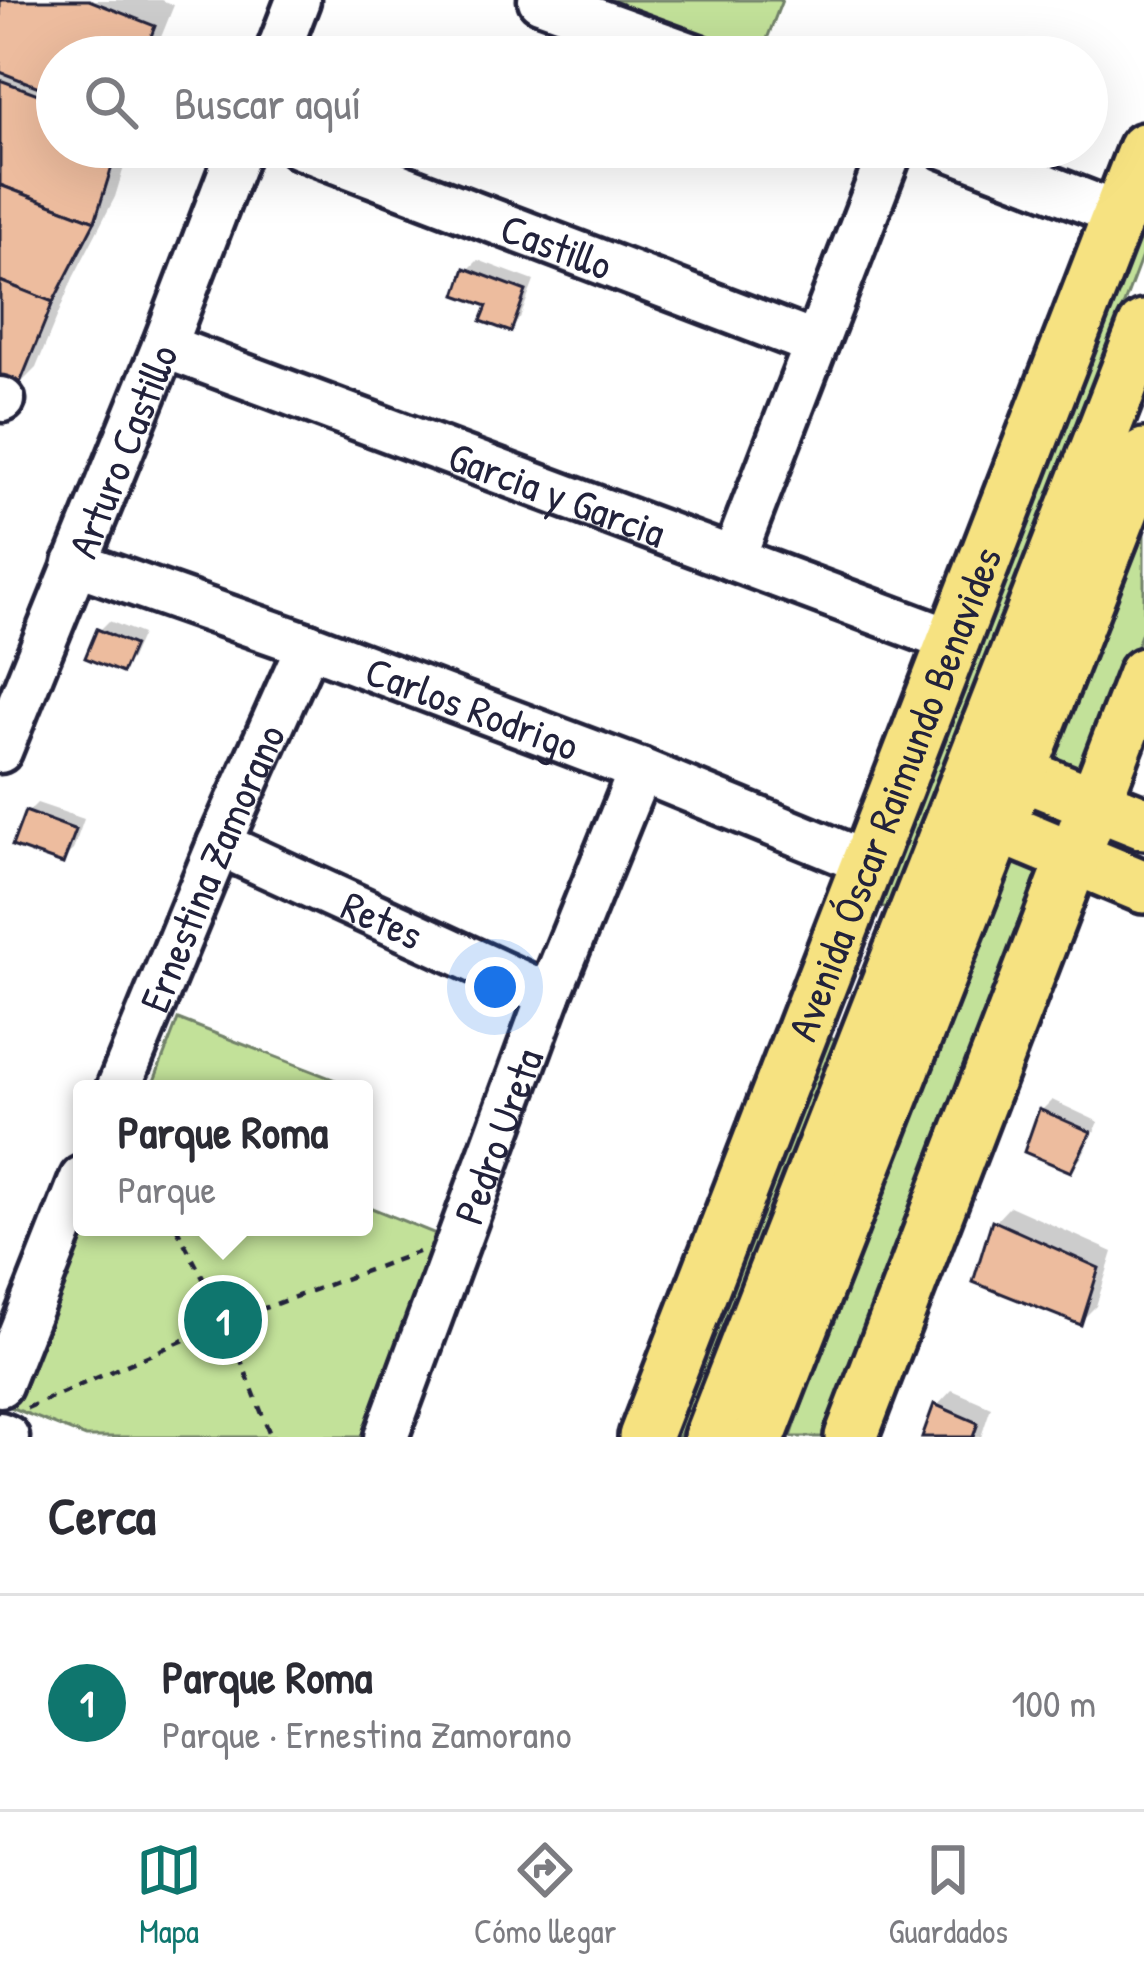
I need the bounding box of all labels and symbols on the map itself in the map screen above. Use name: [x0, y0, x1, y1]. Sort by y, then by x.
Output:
street label: Castillo: [493, 198, 621, 292]
street label: Arturo Castillo: [53, 336, 190, 566]
street label: Garcia y Garcia: [441, 427, 674, 560]
street label: Avenida Óscar Raimundo Benavides: [773, 538, 1014, 1048]
street label: Carlos Rodrigo: [358, 641, 587, 773]
street label: Ernestina Zamorano: [125, 715, 298, 1020]
street label: Retes: [333, 876, 432, 962]
your location: [465, 957, 525, 1017]
street label: Pedro Ureta: [439, 1040, 555, 1232]
pin: 1: [184, 1275, 262, 1365]

